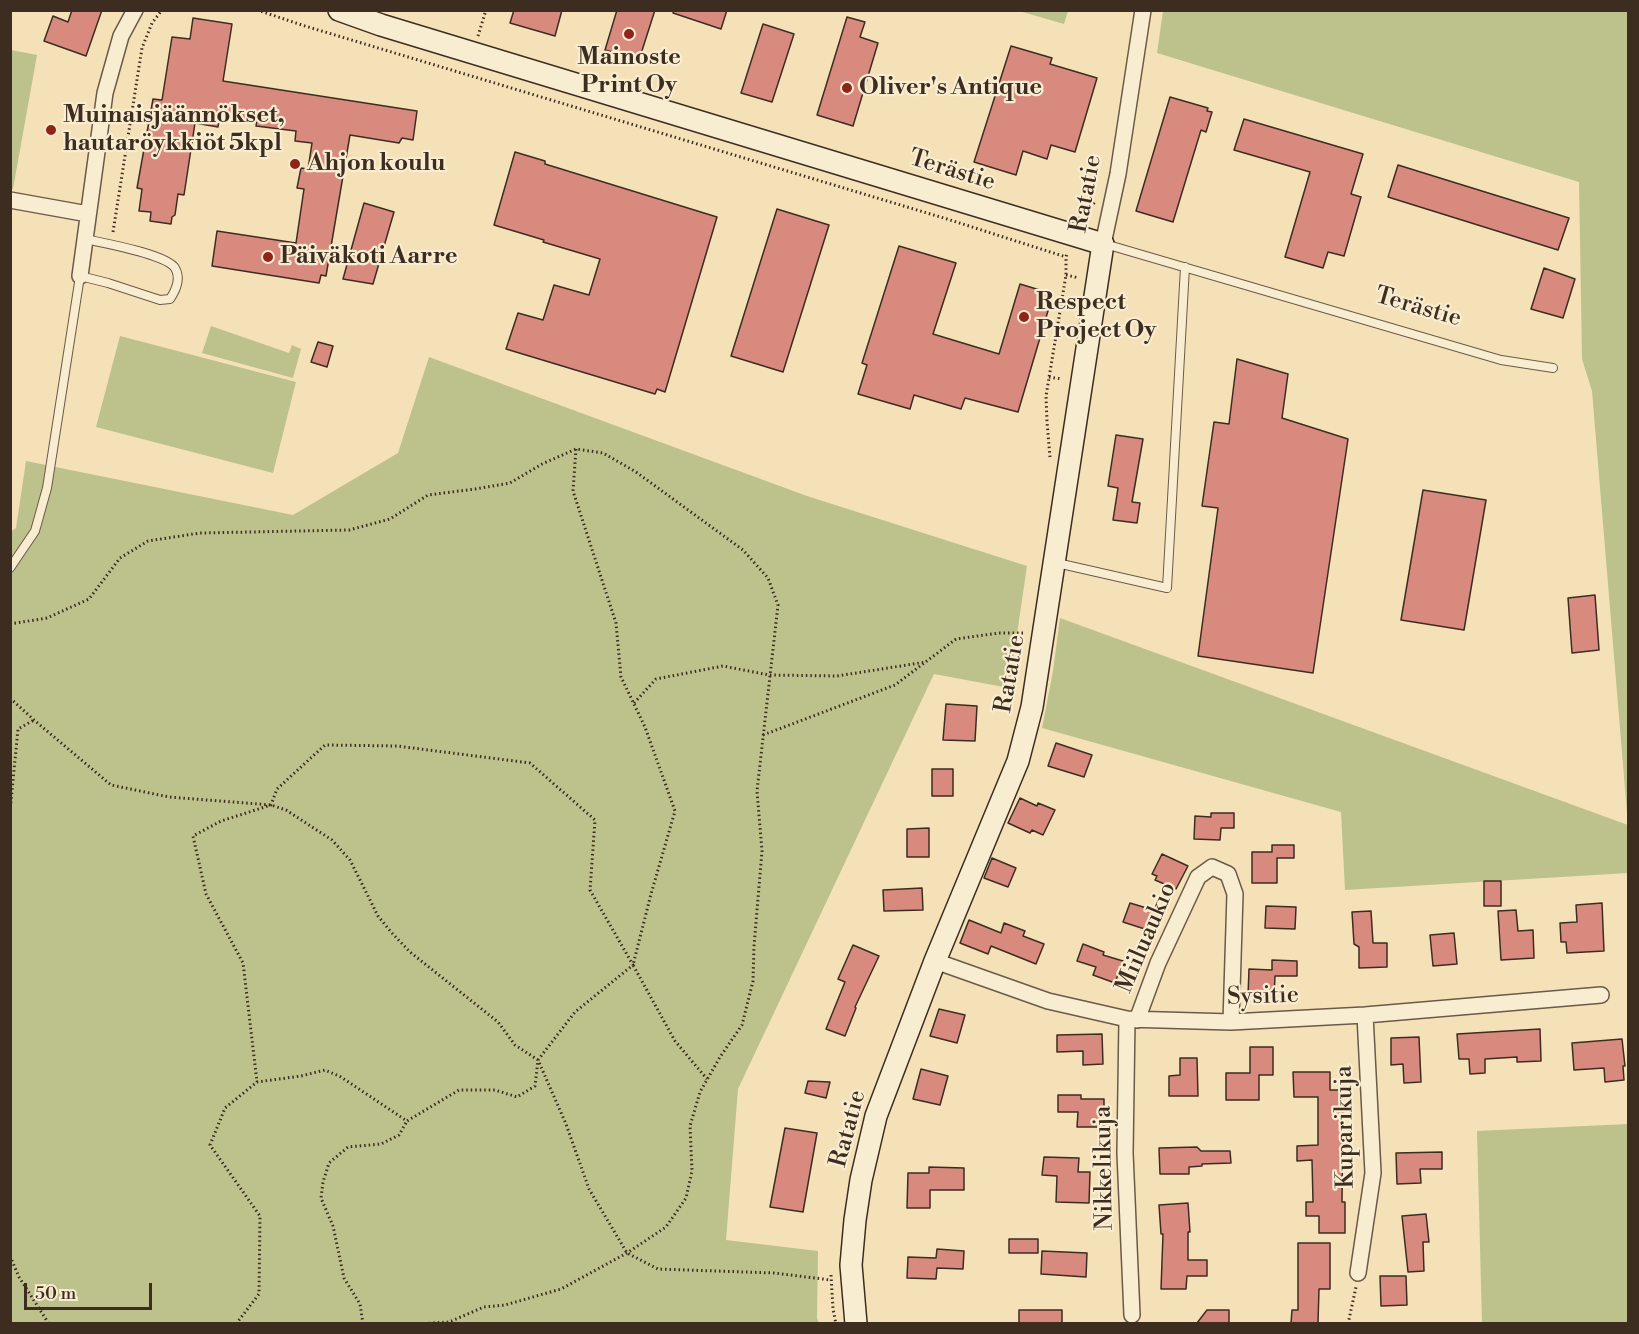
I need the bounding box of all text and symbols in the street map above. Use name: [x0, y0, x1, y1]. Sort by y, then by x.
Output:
marker: Mainoste Print Oy: [622, 27, 636, 41]
place label: Mainoste Print Oy: [577, 44, 681, 100]
place label: Oliver's Antique: [859, 74, 1042, 102]
marker: Oliver's Antique: [840, 81, 854, 95]
place label: Muinaisjäännökset, hautaröykkiöt 5kpl: [63, 102, 285, 158]
marker: Muinaisjäännökset, hautaröykkiöt 5kpl: [44, 123, 58, 137]
street label: Terästie: [905, 144, 999, 198]
place label: Ahjon koulu: [307, 150, 445, 178]
street label: Ratatie: [1065, 153, 1109, 235]
marker: Ahjon koulu: [288, 157, 302, 171]
place label: Päiväkoti Aarre: [280, 243, 458, 271]
marker: Päiväkoti Aarre: [261, 250, 275, 264]
street label: Terästie: [1372, 282, 1464, 334]
place label: Respect Project Oy: [1036, 289, 1156, 345]
marker: Respect Project Oy: [1017, 310, 1031, 324]
street label: Ratatie: [990, 633, 1032, 715]
street label: Miiluaukio: [1111, 878, 1183, 998]
street label: Sysitie: [1227, 981, 1299, 1013]
street label: Kuparikuja: [1331, 1065, 1361, 1189]
street label: Ratatie: [825, 1087, 873, 1171]
street label: Nikkelikuja: [1090, 1105, 1120, 1231]
scale bar: [27, 1271, 154, 1309]
text: 50 m: [35, 1282, 76, 1305]

